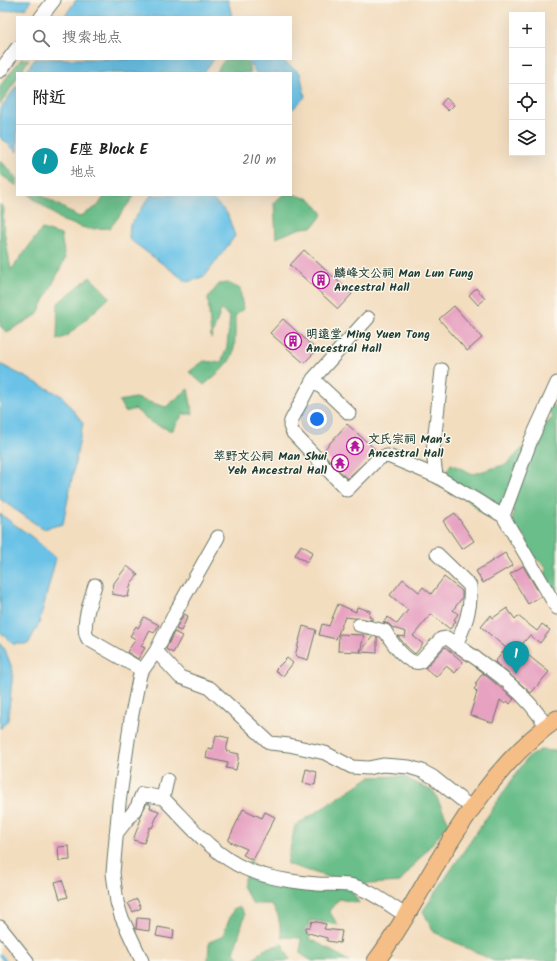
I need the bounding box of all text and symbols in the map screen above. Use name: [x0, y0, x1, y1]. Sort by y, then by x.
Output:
map controls: [509, 12, 545, 156]
button: +: [509, 12, 545, 48]
search box: [16, 16, 292, 60]
text: 搜索地点: [62, 26, 122, 50]
icon: search: [30, 27, 52, 49]
button: −: [509, 48, 545, 84]
button: locate: [509, 84, 545, 120]
text: 附近: [32, 85, 66, 112]
button: layers: [509, 120, 545, 156]
text: E座 Block E: [70, 138, 148, 162]
text: 1: [43, 150, 47, 171]
text: 210 m: [242, 150, 276, 171]
text: 地点: [70, 162, 96, 183]
place label: 麟峰文公祠 Man Lun Fung Ancestral Hall: [334, 264, 474, 297]
building icon: 麟峰文公祠 Man Lun Fung Ancestral Hall: [311, 270, 331, 290]
place label: 明遠堂 Ming Yuen Tong Ancestral Hall: [306, 325, 430, 358]
building icon: 明遠堂 Ming Yuen Tong Ancestral Hall: [283, 331, 303, 351]
your location: [307, 409, 327, 429]
place label: 文氏宗祠 Man's Ancestral Hall: [368, 430, 451, 463]
temple icon: 文氏宗祠 Man's Ancestral Hall: [345, 436, 365, 456]
place label: 萃野文公祠 Man Shui Yeh Ancestral Hall: [214, 447, 328, 480]
temple icon: 萃野文公祠 Man Shui Yeh Ancestral Hall: [330, 453, 350, 473]
pin: 1: [503, 641, 529, 674]

